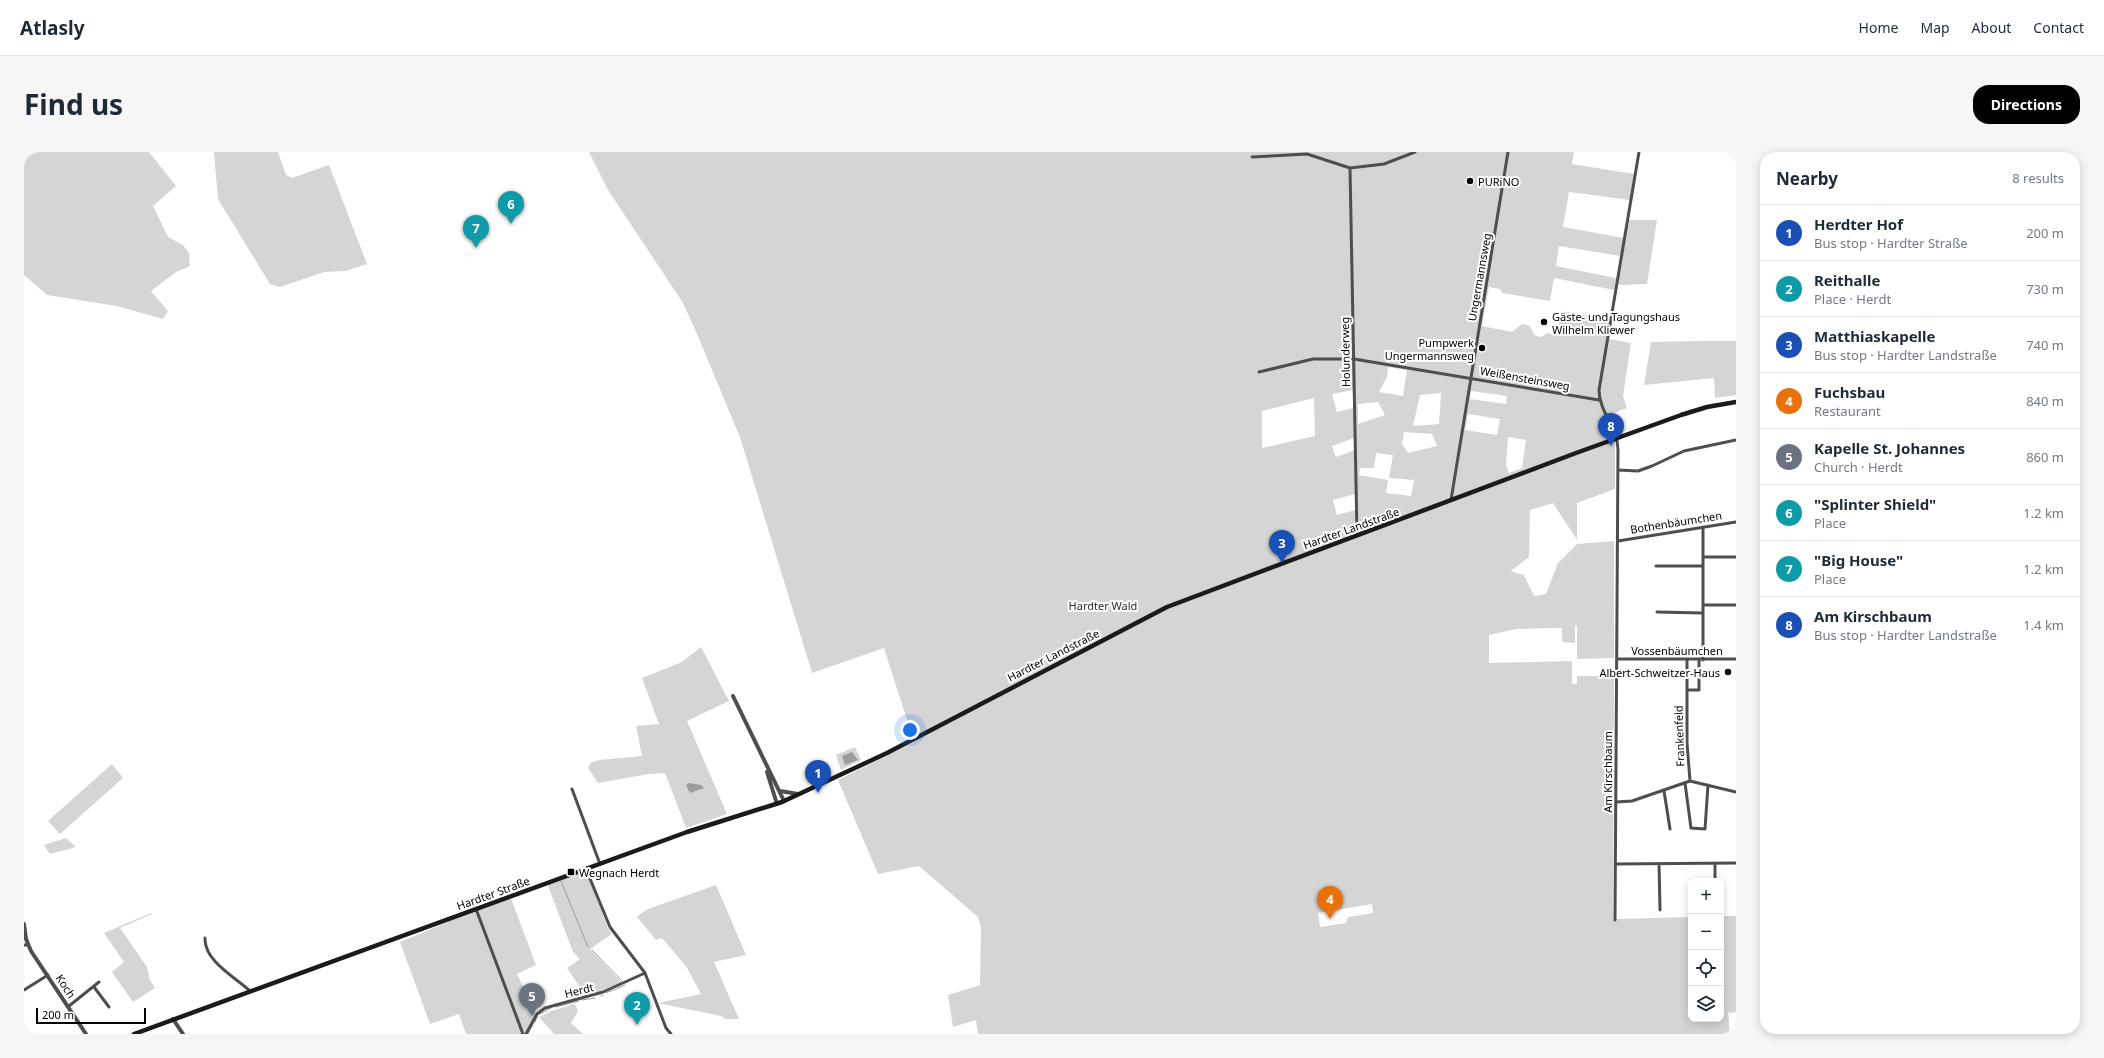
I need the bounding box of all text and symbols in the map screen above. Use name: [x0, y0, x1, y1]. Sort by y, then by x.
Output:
text: Atlasly: [20, 15, 85, 41]
text: Home: [1859, 18, 1898, 37]
text: Map: [1920, 18, 1950, 37]
text: About: [1972, 18, 2011, 37]
text: Contact: [2033, 18, 2084, 37]
text: Find us: [24, 85, 123, 123]
button: Directions: [1973, 85, 2080, 124]
text: Nearby: [1776, 167, 1838, 190]
text: 8 results: [2012, 169, 2064, 187]
place label: PURiNO: [1478, 174, 1519, 189]
marker: PURiNO: [1465, 176, 1475, 186]
pin: 6: [498, 191, 524, 224]
text: Herdter Hof: [1814, 214, 1903, 234]
pin: 7: [463, 215, 489, 248]
text: 1: [1785, 224, 1793, 242]
text: 200 m: [2026, 224, 2064, 242]
street label: Ungermannsweg: [1464, 232, 1494, 322]
text: Bus stop · Hardter Straße: [1814, 234, 1968, 252]
text: Reithalle: [1814, 270, 1880, 290]
text: 2: [1785, 280, 1793, 298]
text: 730 m: [2026, 280, 2064, 298]
text: Place · Herdt: [1814, 290, 1891, 308]
place label: Gäste- und Tagungshaus Wilhelm Kliewer: [1552, 309, 1680, 337]
street label: Holunderweg: [1337, 317, 1353, 387]
marker: Gäste- und Tagungshaus Wilhelm Kliewer: [1539, 317, 1549, 327]
text: Matthiaskapelle: [1814, 326, 1936, 346]
place label: Pumpwerk Ungermannsweg: [1385, 335, 1474, 363]
text: 3: [1785, 336, 1793, 354]
text: 740 m: [2026, 336, 2064, 354]
marker: Pumpwerk Ungermannsweg: [1477, 343, 1487, 353]
text: Bus stop · Hardter Landstraße: [1814, 346, 1997, 364]
street label: Weißensteinsweg: [1479, 363, 1571, 393]
text: Fuchsbau: [1814, 382, 1885, 402]
text: 4: [1785, 392, 1793, 410]
text: 840 m: [2026, 392, 2064, 410]
text: Restaurant: [1814, 402, 1881, 420]
pin: 8: [1598, 413, 1624, 446]
text: Kapelle St. Johannes: [1814, 438, 1965, 458]
text: 5: [1785, 448, 1793, 466]
text: 860 m: [2026, 448, 2064, 466]
text: Church · Herdt: [1814, 458, 1903, 476]
text: "Splinter Shield": [1814, 494, 1936, 514]
street label: Hardter Landstraße: [1301, 504, 1401, 552]
text: 6: [1785, 504, 1793, 522]
text: 1.2 km: [2023, 504, 2064, 522]
street label: Bothenbäumchen: [1629, 507, 1723, 537]
text: Place: [1814, 514, 1846, 532]
pin: 3: [1269, 530, 1295, 563]
text: "Big House": [1814, 550, 1903, 570]
text: 7: [1785, 560, 1793, 578]
text: 1.2 km: [2023, 560, 2064, 578]
text: Place: [1814, 570, 1846, 588]
park label: Hardter Wald: [1069, 598, 1137, 613]
text: Am Kirschbaum: [1814, 606, 1932, 626]
text: 8: [1785, 616, 1793, 634]
text: 1.4 km: [2023, 616, 2064, 634]
street label: Hardter Landstraße: [1004, 625, 1102, 685]
text: Bus stop · Hardter Landstraße: [1814, 626, 1997, 644]
street label: Vossenbäumchen: [1631, 643, 1723, 658]
place label: Albert-Schweitzer-Haus: [1599, 665, 1720, 680]
marker: Albert-Schweitzer-Haus: [1723, 667, 1733, 677]
street label: Frankenfeld: [1670, 705, 1688, 767]
your location: [900, 720, 920, 740]
street label: Am Kirschbaum: [1600, 731, 1615, 813]
pin: 1: [805, 760, 831, 793]
place label: Wegnach Herdt: [579, 865, 659, 880]
marker: Wegnach Herdt: [566, 867, 576, 877]
street label: Hardter Straße: [454, 873, 532, 913]
map controls: [1688, 878, 1724, 1022]
button: +: [1688, 878, 1724, 914]
pin: 4: [1317, 886, 1343, 919]
button: −: [1688, 914, 1724, 950]
button: locate: [1688, 950, 1724, 986]
street label: Koch: [53, 971, 79, 1001]
street label: Herdt: [563, 979, 595, 1001]
pin: 5: [519, 983, 545, 1016]
button: layers: [1688, 986, 1724, 1022]
pin: 2: [624, 992, 650, 1025]
scale bar: [36, 1006, 146, 1025]
text: 200 m: [42, 1007, 74, 1022]

